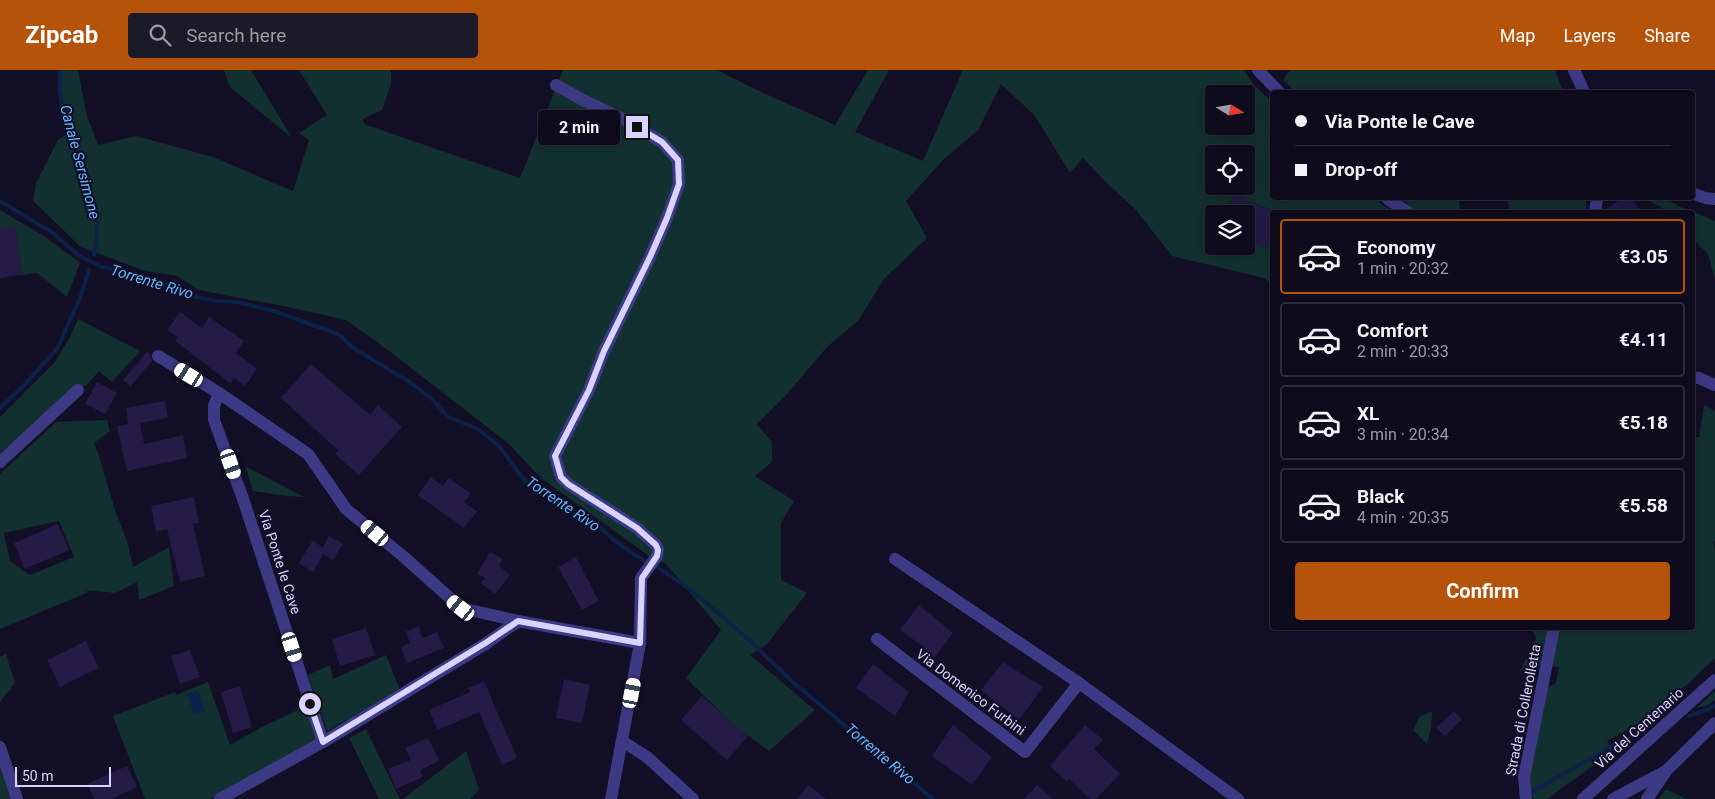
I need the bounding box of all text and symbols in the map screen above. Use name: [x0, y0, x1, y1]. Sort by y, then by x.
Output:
search box: [128, 13, 478, 58]
text: Zipcab: [25, 21, 98, 49]
icon: search: [146, 21, 174, 49]
text: Search here: [186, 24, 286, 47]
text: Map: [1500, 25, 1535, 46]
text: Layers: [1563, 25, 1616, 46]
text: Share: [1644, 25, 1690, 46]
north arrow: [1205, 85, 1255, 135]
map controls: [1205, 85, 1255, 255]
water label: Canale Sersimone: [56, 103, 104, 221]
callout: 2 min: [537, 110, 620, 144]
text: Via Ponte le Cave: [1325, 110, 1474, 133]
route end: [626, 116, 648, 138]
text: 2 min: [559, 118, 599, 137]
button: locate: [1205, 145, 1255, 195]
text: Drop-off: [1325, 158, 1397, 181]
button: layers: [1205, 205, 1255, 255]
icon: car: [1297, 234, 1342, 279]
text: Economy: [1357, 236, 1436, 259]
text: €3.05: [1619, 245, 1668, 268]
text: 1 min · 20:32: [1357, 259, 1449, 278]
water label: Torrente Rivo: [108, 261, 196, 303]
icon: car: [1297, 317, 1342, 362]
text: Comfort: [1357, 319, 1428, 342]
text: €4.11: [1619, 328, 1668, 351]
text: 2 min · 20:33: [1357, 342, 1449, 361]
car: [172, 361, 205, 389]
icon: car: [1297, 400, 1342, 445]
text: XL: [1357, 402, 1379, 425]
text: €5.18: [1619, 411, 1668, 434]
text: 3 min · 20:34: [1357, 425, 1449, 444]
car: [219, 447, 242, 481]
water label: Torrente Rivo: [522, 473, 604, 535]
icon: car: [1297, 483, 1342, 528]
text: Black: [1357, 485, 1404, 508]
text: €5.58: [1619, 494, 1668, 517]
street label: Via Ponte le Cave: [256, 508, 304, 616]
text: 4 min · 20:35: [1357, 508, 1449, 527]
car: [358, 518, 391, 548]
button: Confirm: [1295, 562, 1670, 620]
car: [444, 593, 477, 623]
car: [280, 630, 303, 664]
street label: Strada di Collerolletta: [1502, 643, 1544, 777]
street label: Via Domenico Furbini: [913, 646, 1029, 738]
car: [621, 677, 642, 709]
street label: Via del Centenario: [1592, 684, 1686, 772]
route start: [299, 693, 321, 715]
water label: Torrente Rivo: [841, 720, 919, 788]
scale bar: [15, 764, 111, 787]
text: 50 m: [22, 768, 54, 784]

